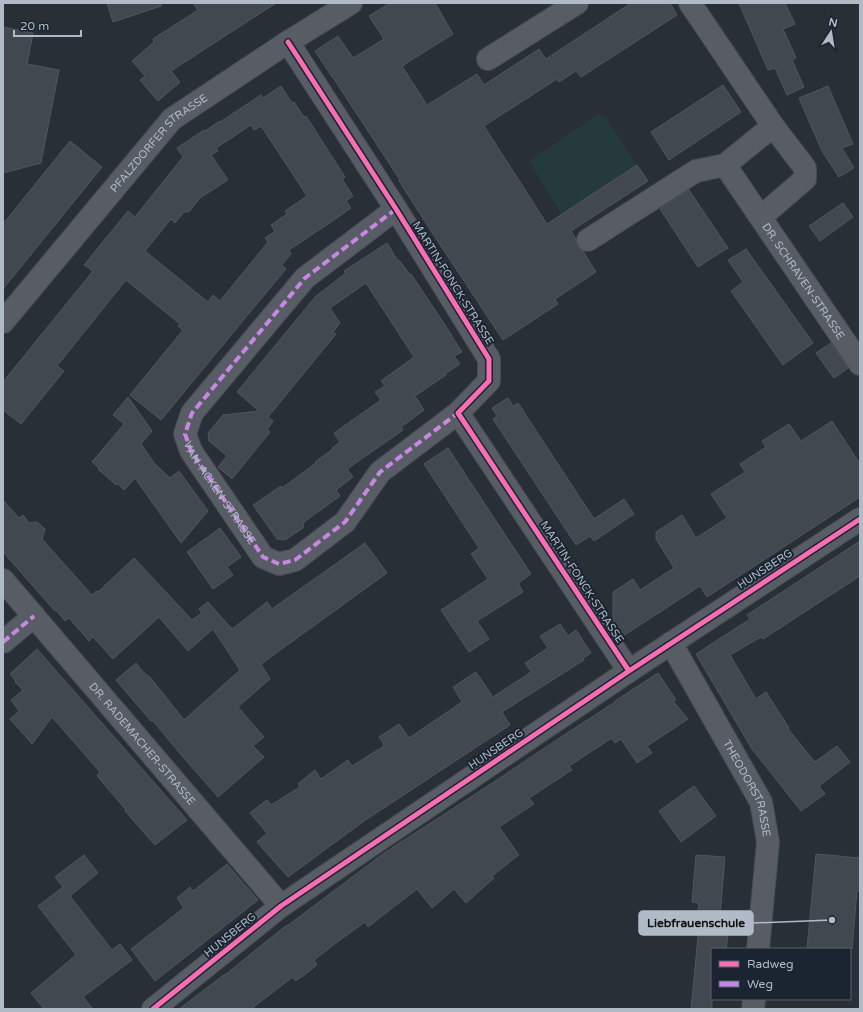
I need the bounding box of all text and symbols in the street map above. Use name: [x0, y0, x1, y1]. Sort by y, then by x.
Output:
scale bar: [14, 12, 81, 38]
north arrow: [811, 12, 851, 52]
text: N: [827, 15, 839, 30]
text: 20 m: [20, 19, 49, 33]
street label: PFALZDORFER STRASSE: [107, 91, 210, 195]
street label: MARTIN-FONCK-STRASSE: [410, 219, 496, 347]
street label: DR. SCHRAVEN-STRASSE: [760, 220, 848, 342]
street label: VAN-ACKEN-STRASSE: [181, 439, 259, 547]
street label: MARTIN-FONCK-STRASSE: [538, 518, 626, 646]
street label: HUNSBERG: [735, 546, 795, 592]
street label: DR. RADEMACHER-STRASSE: [87, 680, 198, 807]
street label: HUNSBERG: [466, 726, 526, 772]
street label: THEODORSTRASSE: [721, 737, 773, 838]
street label: HUNSBERG: [201, 910, 259, 960]
callout: Liebfrauenschule: [639, 911, 753, 935]
text: Liebfrauenschule: [647, 916, 745, 930]
legend: [711, 948, 851, 1000]
text: Radweg: [747, 957, 794, 971]
text: Weg: [747, 977, 773, 991]

